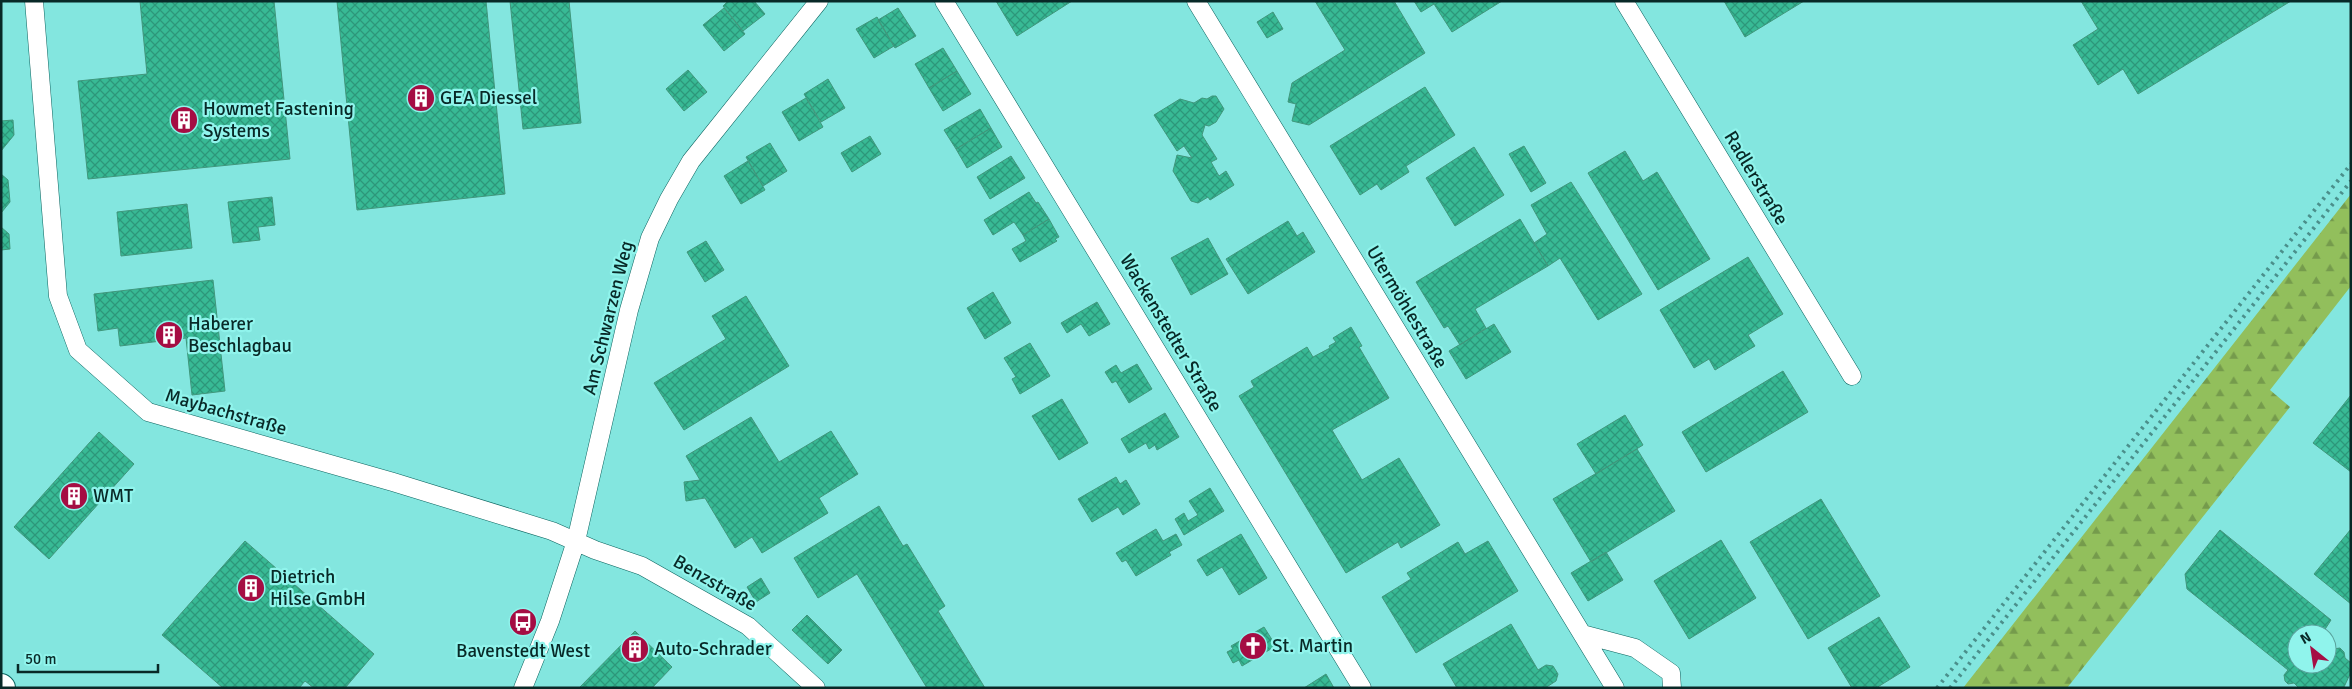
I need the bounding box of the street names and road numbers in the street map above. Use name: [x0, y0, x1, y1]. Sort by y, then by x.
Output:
street label: Radlerstraße: [1719, 127, 1793, 229]
street label: Am Schwarzen Weg: [577, 238, 639, 398]
street label: Utermöhlestraße: [1361, 241, 1453, 373]
street label: Wackenstedter Straße: [1114, 250, 1228, 416]
street label: Maybachstraße: [162, 383, 290, 441]
street label: Benzstraße: [669, 549, 761, 617]

